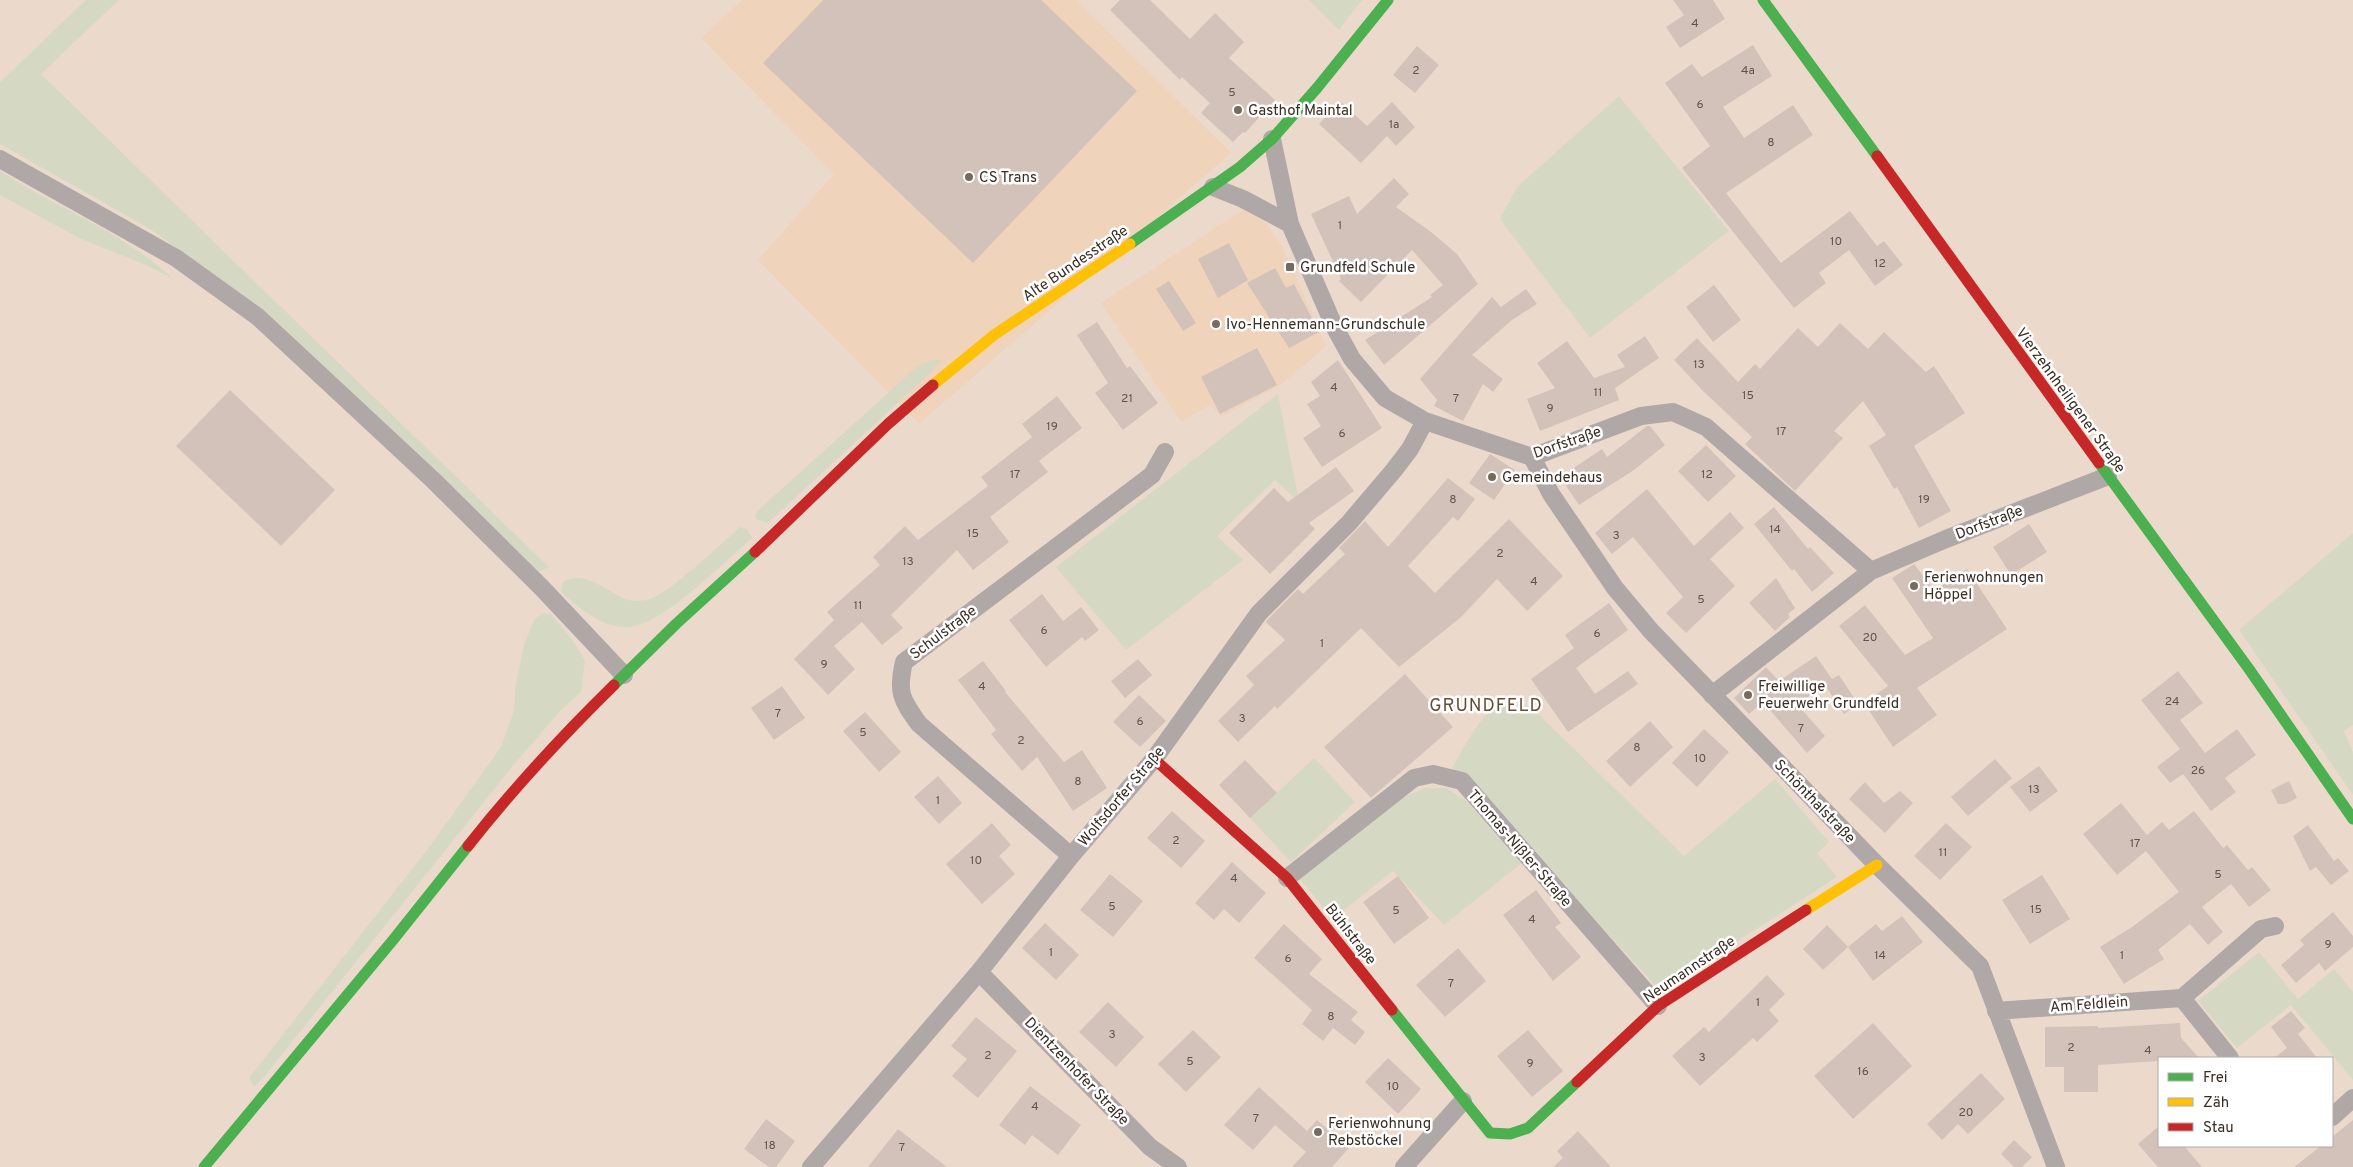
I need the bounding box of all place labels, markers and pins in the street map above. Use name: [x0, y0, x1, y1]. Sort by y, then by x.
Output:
place label: Gasthof Maintal: [1248, 102, 1353, 121]
marker: Gasthof Maintal: [1232, 104, 1244, 116]
place label: CS Trans: [979, 169, 1037, 188]
marker: CS Trans: [963, 171, 975, 183]
place label: Grundfeld Schule: [1300, 259, 1415, 278]
marker: Grundfeld Schule: [1284, 261, 1296, 273]
place label: Ivo-Hennemann-Grundschule: [1226, 316, 1425, 335]
marker: Ivo-Hennemann-Grundschule: [1210, 318, 1222, 330]
place label: Gemeindehaus: [1502, 469, 1602, 488]
marker: Gemeindehaus: [1486, 471, 1498, 483]
place label: Ferienwohnungen Höppel: [1924, 569, 2044, 605]
marker: Ferienwohnungen Höppel: [1908, 580, 1920, 592]
place label: Freiwillige Feuerwehr Grundfeld: [1758, 678, 1899, 714]
marker: Freiwillige Feuerwehr Grundfeld: [1742, 689, 1754, 701]
place label: Ferienwohnung Rebstöckel: [1328, 1115, 1431, 1151]
marker: Ferienwohnung Rebstöckel: [1312, 1126, 1324, 1138]

